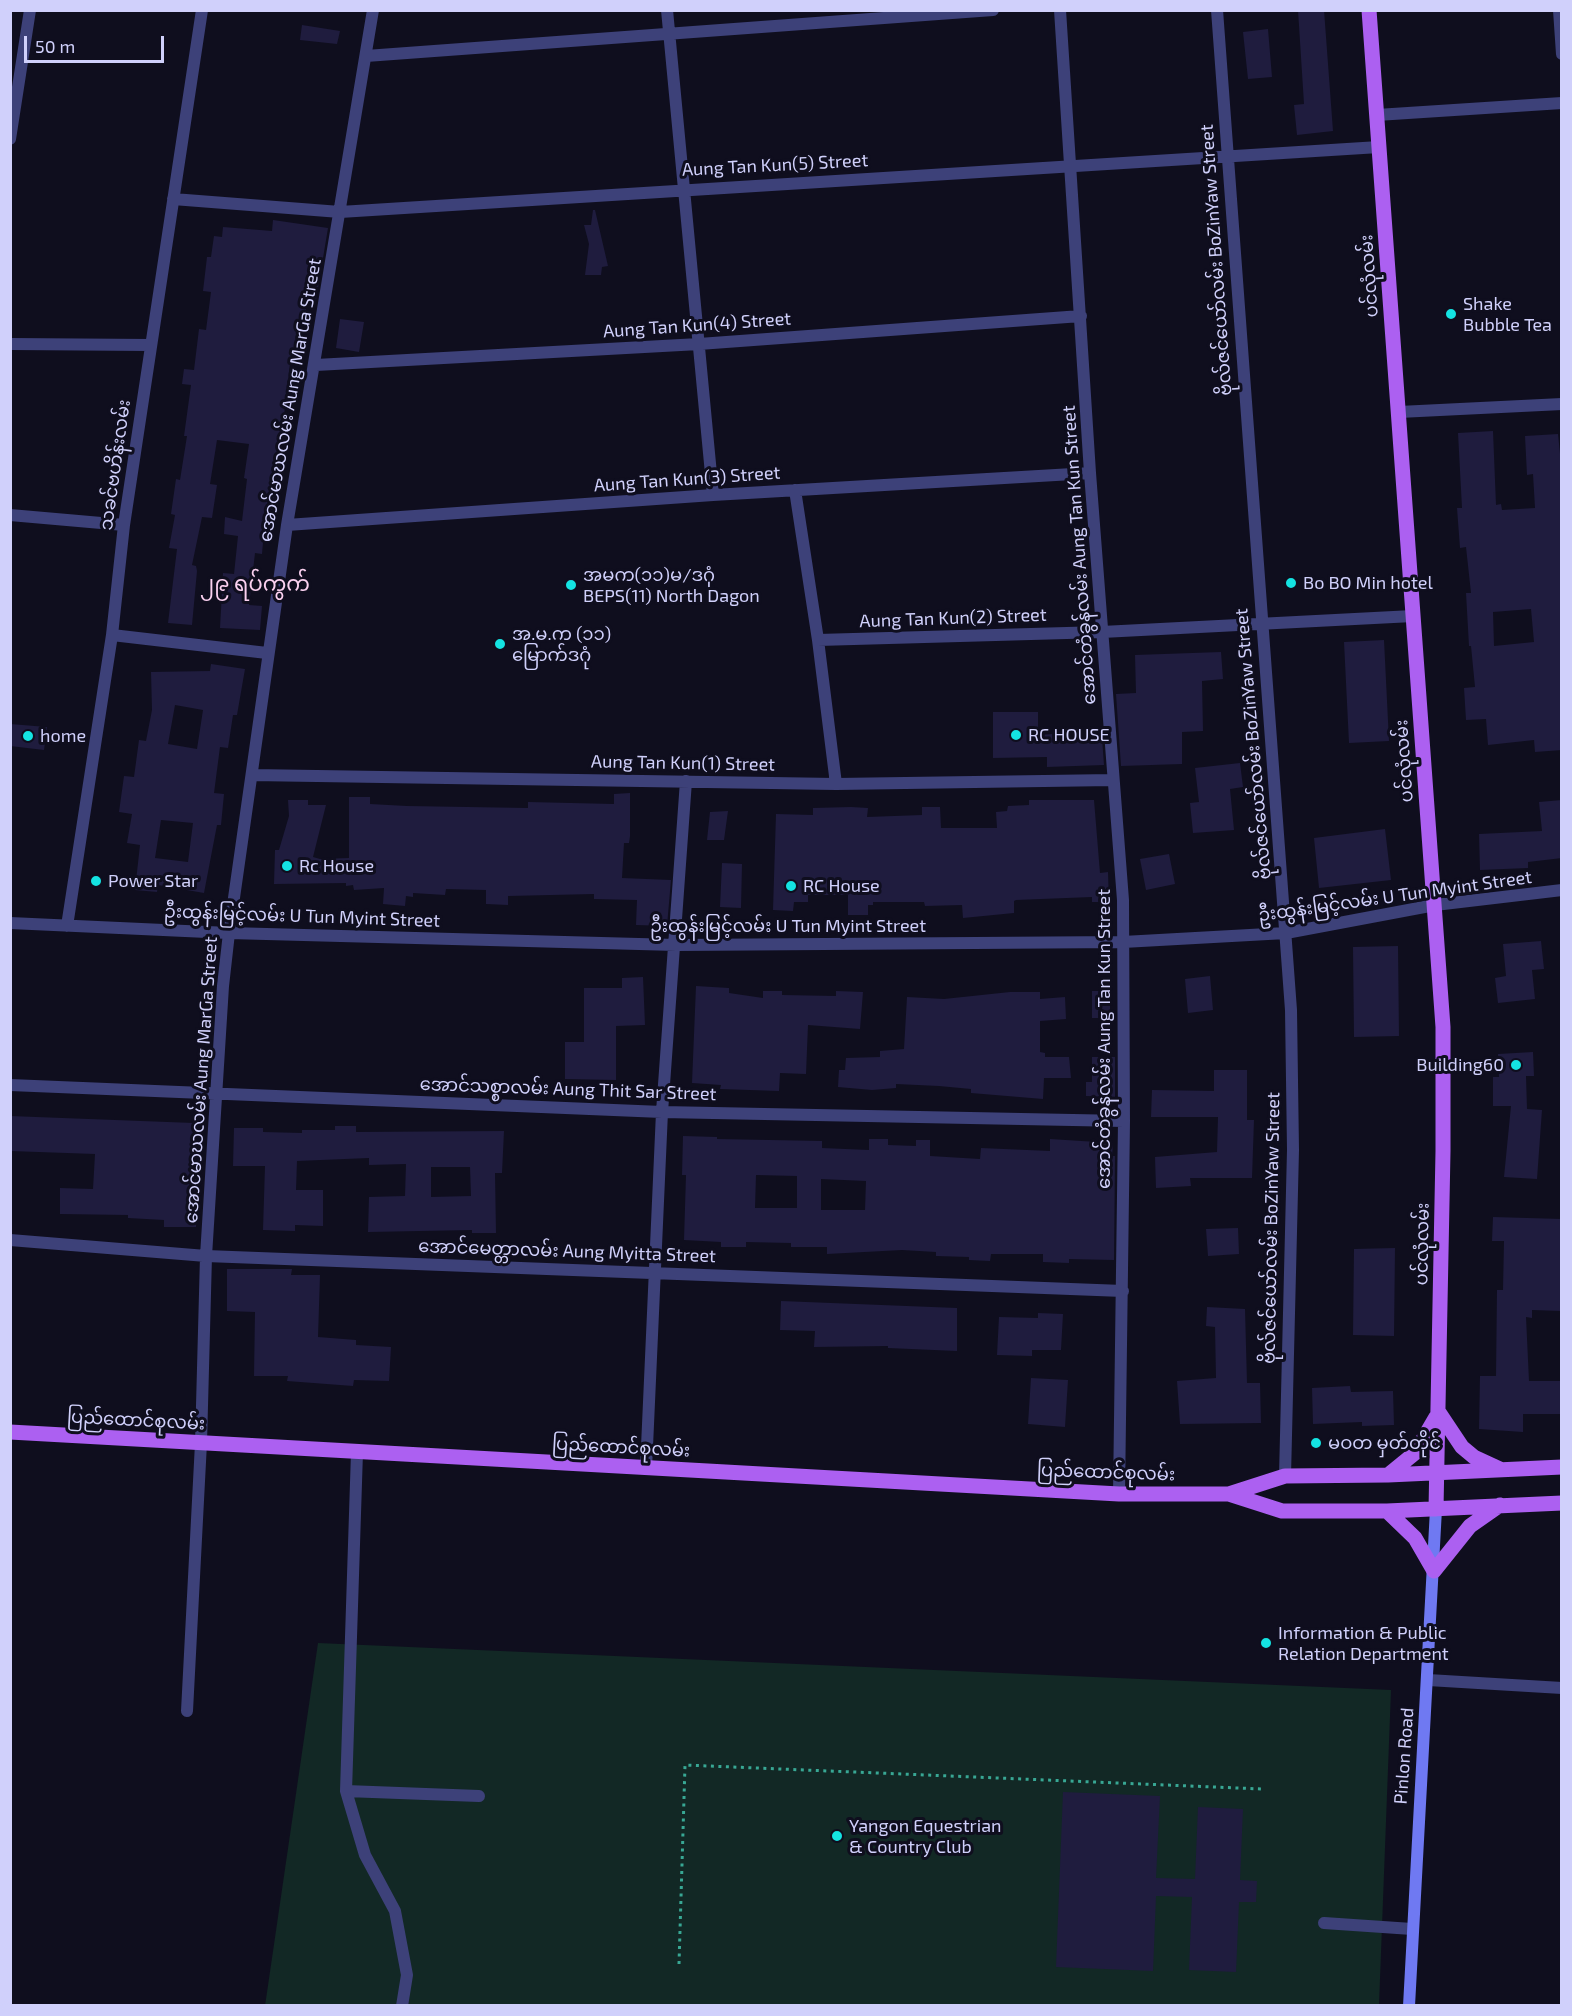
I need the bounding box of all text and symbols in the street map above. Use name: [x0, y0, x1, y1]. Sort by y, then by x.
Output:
scale bar: [27, 24, 166, 62]
text: 50 m: [35, 35, 75, 57]
street label: ဗိုလ်ဇင်ယော်လမ်း BoZinYaw Street: [1196, 124, 1236, 396]
street label: Aung Tan Kun(5) Street: [681, 149, 869, 181]
street label: ပင်လုံလမ်း: [1355, 234, 1383, 318]
street label: အောင်မာဃလမ်း Aung MarGa Street: [254, 257, 326, 543]
place label: Shake Bubble Tea: [1463, 293, 1552, 336]
marker: Shake Bubble Tea: [1444, 307, 1458, 321]
street label: Aung Tan Kun(4) Street: [602, 308, 792, 342]
street label: သခင်ဗဟိန်းလမ်း: [95, 398, 135, 532]
street label: အောင်တံခွန်လမ်း Aung Tan Kun Street: [1058, 405, 1100, 705]
street label: Aung Tan Kun(3) Street: [593, 462, 781, 496]
place label: အမက(၁၁)မ/ဒဂုံ BEPS(11) North Dagon: [583, 564, 760, 606]
district label: ၂၉ ရပ်ကွက်: [200, 571, 310, 597]
place label: Bo BO Min hotel: [1303, 572, 1433, 594]
marker: Bo BO Min hotel: [1284, 576, 1298, 590]
marker: အမက(၁၁)မ/ဒဂုံ BEPS(11) North Dagon: [564, 578, 578, 592]
street label: Aung Tan Kun(2) Street: [859, 604, 1047, 632]
street label: ဗိုလ်ဇင်ယော်လမ်း BoZinYaw Street: [1230, 608, 1276, 880]
place label: အ.မ.က (၁၁) မြောက်ဒဂုံ: [512, 623, 611, 666]
marker: အ.မ.က (၁၁) မြောက်ဒဂုံ: [493, 637, 507, 651]
street label: ပင်လုံလမ်း: [1390, 719, 1418, 803]
place label: RC HOUSE: [1028, 724, 1110, 746]
place label: home: [40, 725, 86, 747]
marker: RC HOUSE: [1009, 728, 1023, 742]
marker: home: [21, 729, 35, 743]
street label: Aung Tan Kun(1) Street: [591, 751, 775, 775]
place label: Rc House: [299, 855, 374, 877]
marker: Rc House: [280, 859, 294, 873]
street label: ဦးထွန်းမြင့်လမ်း U Tun Myint Street: [1257, 866, 1533, 926]
place label: Power Star: [108, 870, 198, 892]
marker: Power Star: [89, 874, 103, 888]
place label: RC House: [803, 875, 880, 897]
marker: RC House: [784, 879, 798, 893]
street label: အောင်တံခွန်လမ်း Aung Tan Kun Street: [1093, 889, 1115, 1189]
street label: ဦးထွန်းမြင့်လမ်း U Tun Myint Street: [164, 900, 440, 932]
street label: ဦးထွန်းမြင့်လမ်း U Tun Myint Street: [650, 915, 926, 937]
street label: အောင်မာဃလမ်း Aung MarGa Street: [180, 936, 222, 1224]
place label: Building60: [1416, 1054, 1504, 1076]
marker: Building60: [1509, 1058, 1523, 1072]
street label: အောင်သစ္စာလမ်း Aung Thit Sar Street: [419, 1073, 717, 1105]
street label: ဗိုလ်ဇင်ယော်လမ်း BoZinYaw Street: [1258, 1092, 1284, 1364]
street label: ပင်လုံလမ်း: [1410, 1202, 1434, 1286]
street label: အောင်မေတ္တာလမ်း Aung Myitta Street: [418, 1235, 716, 1267]
street label: ပြည်ထောင်စုလမ်း: [66, 1406, 206, 1434]
place label: မဝတ မှတ်တိုင်: [1328, 1432, 1441, 1454]
street label: ပြည်ထောင်စုလမ်း: [551, 1433, 691, 1461]
marker: မဝတ မှတ်တိုင်: [1309, 1436, 1323, 1450]
street label: ပြည်ထောင်စုလမ်း: [1037, 1459, 1175, 1485]
place label: Information & Public Relation Department: [1278, 1622, 1449, 1664]
marker: Information & Public Relation Department: [1259, 1636, 1273, 1650]
street label: Pinlon Road: [1390, 1707, 1418, 1805]
place label: Yangon Equestrian & Country Club: [849, 1815, 1002, 1858]
marker: Yangon Equestrian & Country Club: [830, 1829, 844, 1843]

